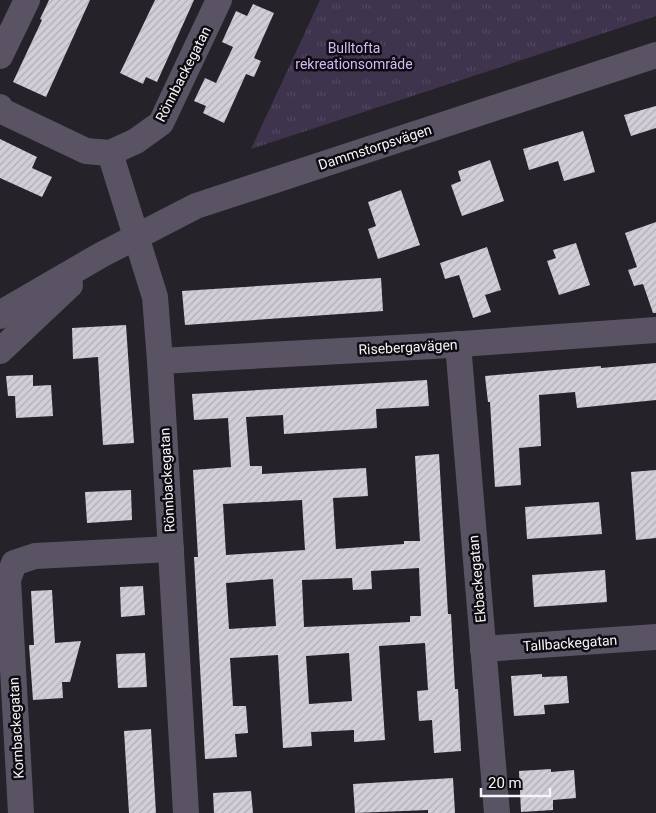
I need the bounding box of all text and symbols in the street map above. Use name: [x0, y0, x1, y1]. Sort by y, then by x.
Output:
street label: Rönnbackegatan: [152, 24, 214, 124]
park label: Bulltofta rekreationsområde: [295, 40, 413, 72]
street label: Dammstorpsvägen: [316, 121, 434, 173]
street label: Risebergavägen: [358, 336, 458, 358]
street label: Rönnbackegatan: [156, 427, 178, 533]
street label: Ekbackegatan: [465, 535, 489, 623]
street label: Tallbackegatan: [522, 632, 618, 654]
street label: Kornbackegatan: [5, 677, 27, 779]
scale bar: [481, 766, 550, 798]
text: 20 m: [488, 774, 522, 792]

